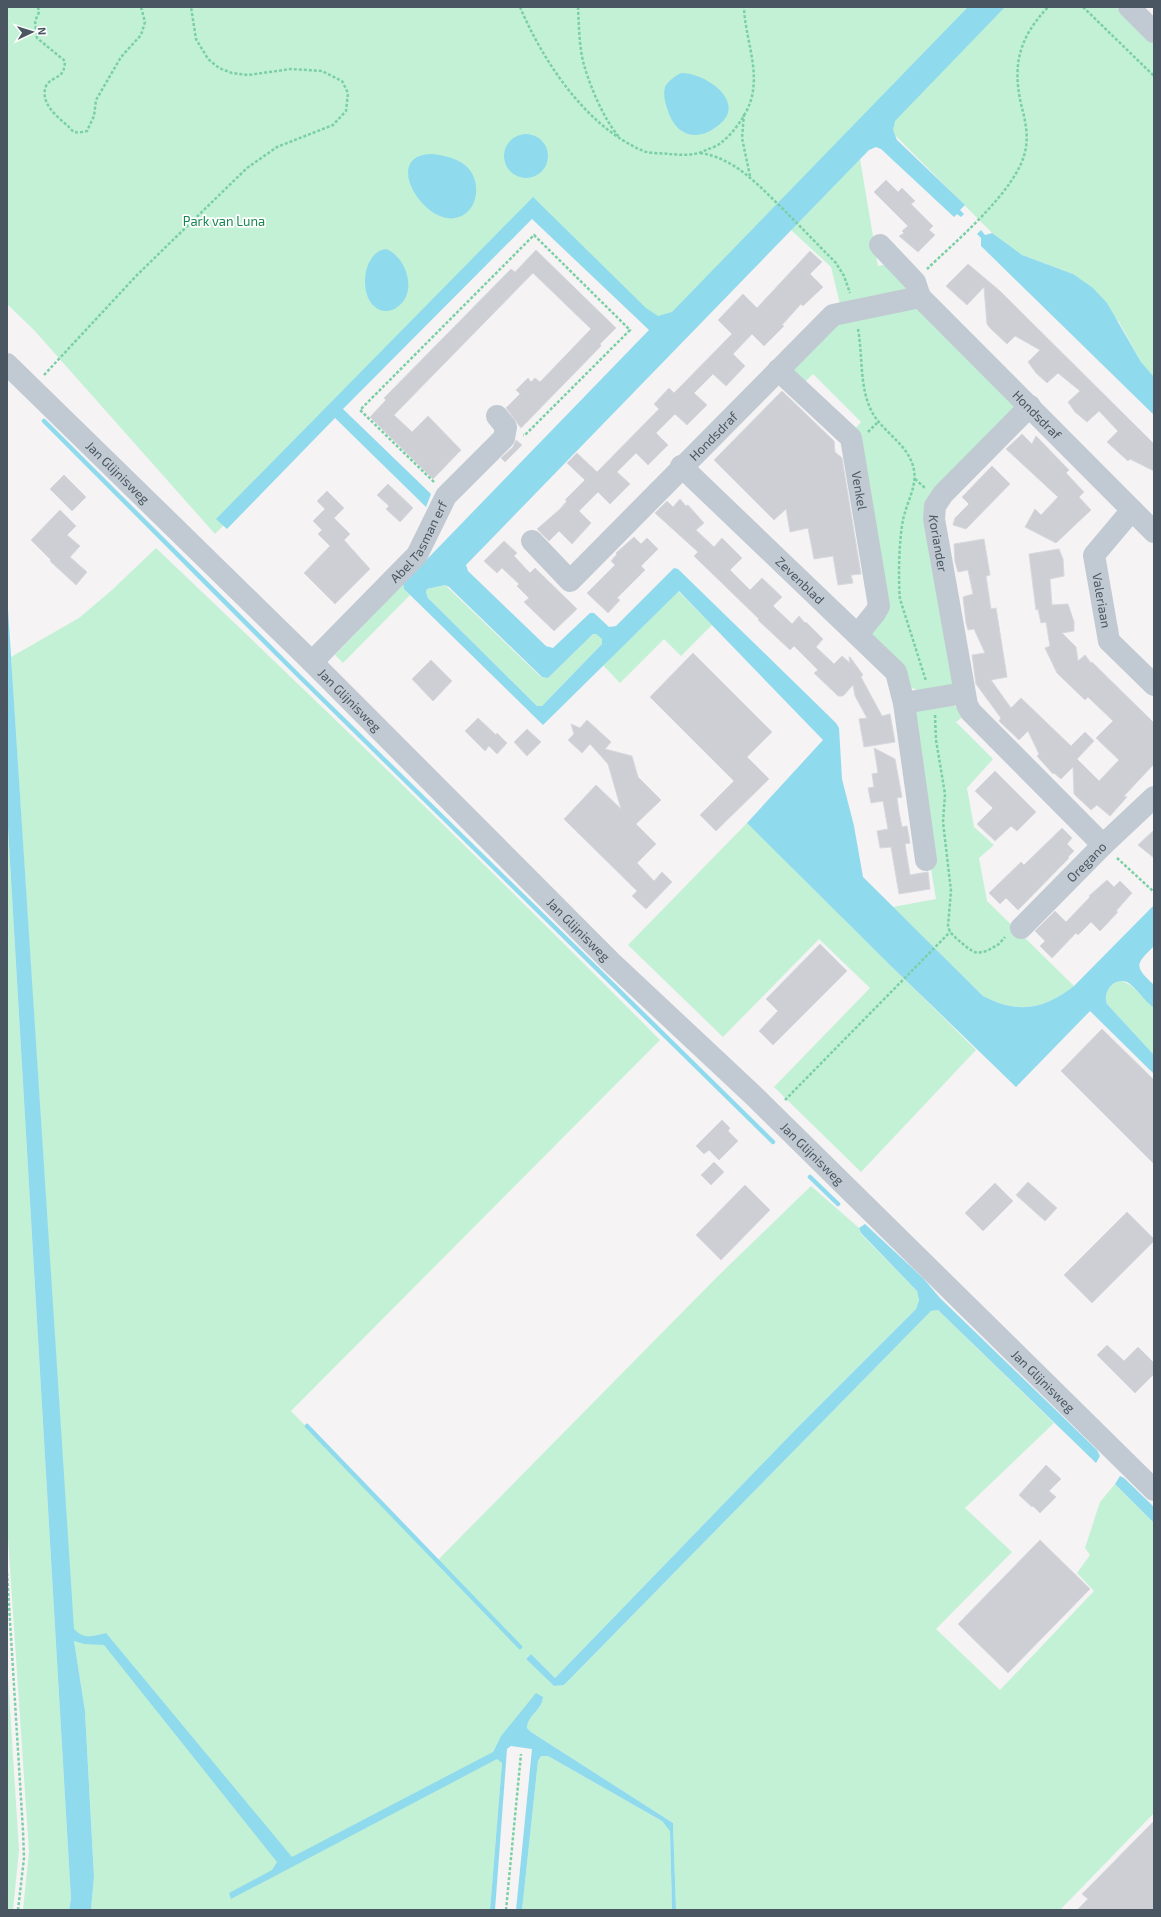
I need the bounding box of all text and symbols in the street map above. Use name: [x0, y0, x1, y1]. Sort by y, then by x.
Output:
north arrow: [12, 12, 52, 52]
text: N: [36, 27, 49, 36]
park label: Park van Luna: [183, 213, 265, 229]
street label: Hondsdraf: [1009, 387, 1066, 443]
street label: Hondsdraf: [686, 407, 742, 464]
street label: Jan Glijnisweg: [83, 438, 153, 507]
street label: Venkel: [849, 470, 871, 511]
street label: Abel Tasman erf: [387, 497, 451, 586]
street label: Koriander: [926, 514, 951, 573]
street label: Zevenblad: [772, 553, 828, 607]
street label: Valeriaan: [1089, 572, 1115, 629]
street label: Jan Glijnisweg: [315, 665, 385, 735]
street label: Oregano: [1063, 838, 1110, 885]
street label: Jan Glijnisweg: [544, 894, 613, 964]
street label: Jan Glijnisweg: [777, 1119, 848, 1188]
street label: Jan Glijnisweg: [1008, 1346, 1078, 1416]

